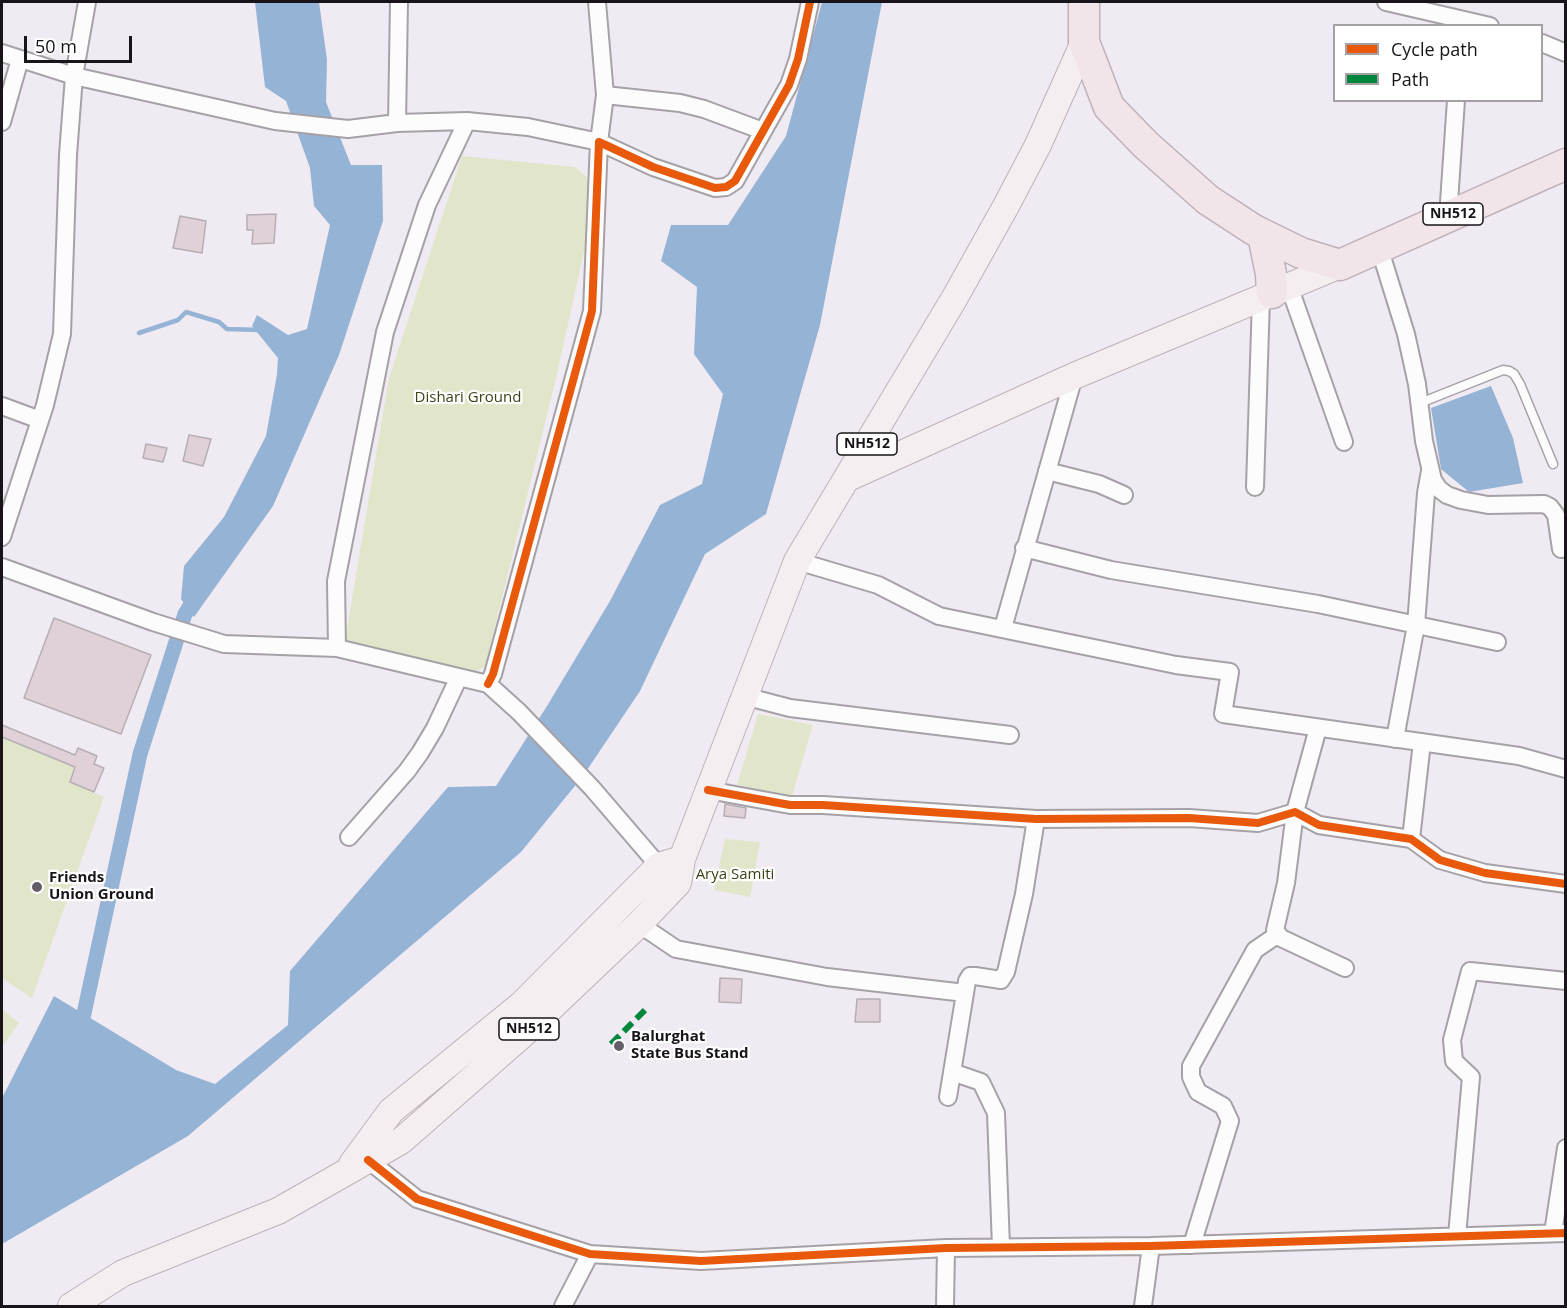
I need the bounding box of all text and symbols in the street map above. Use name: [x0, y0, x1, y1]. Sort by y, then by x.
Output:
scale bar: [27, 24, 135, 62]
legend: [1333, 24, 1543, 102]
text: 50 m: [35, 34, 77, 58]
text: Cycle path: [1391, 37, 1478, 61]
text: Path: [1391, 67, 1429, 91]
road number: NH512: [1423, 203, 1483, 225]
park label: Dishari Ground: [415, 389, 521, 407]
road number: NH512: [837, 433, 897, 455]
park label: Arya Samiti: [696, 866, 774, 884]
place label: Friends Union Ground: [49, 869, 154, 904]
marker: Friends Union Ground: [30, 880, 44, 894]
road number: NH512: [499, 1018, 559, 1040]
place label: Balurghat State Bus Stand: [631, 1028, 749, 1063]
marker: Balurghat State Bus Stand: [612, 1039, 626, 1053]

